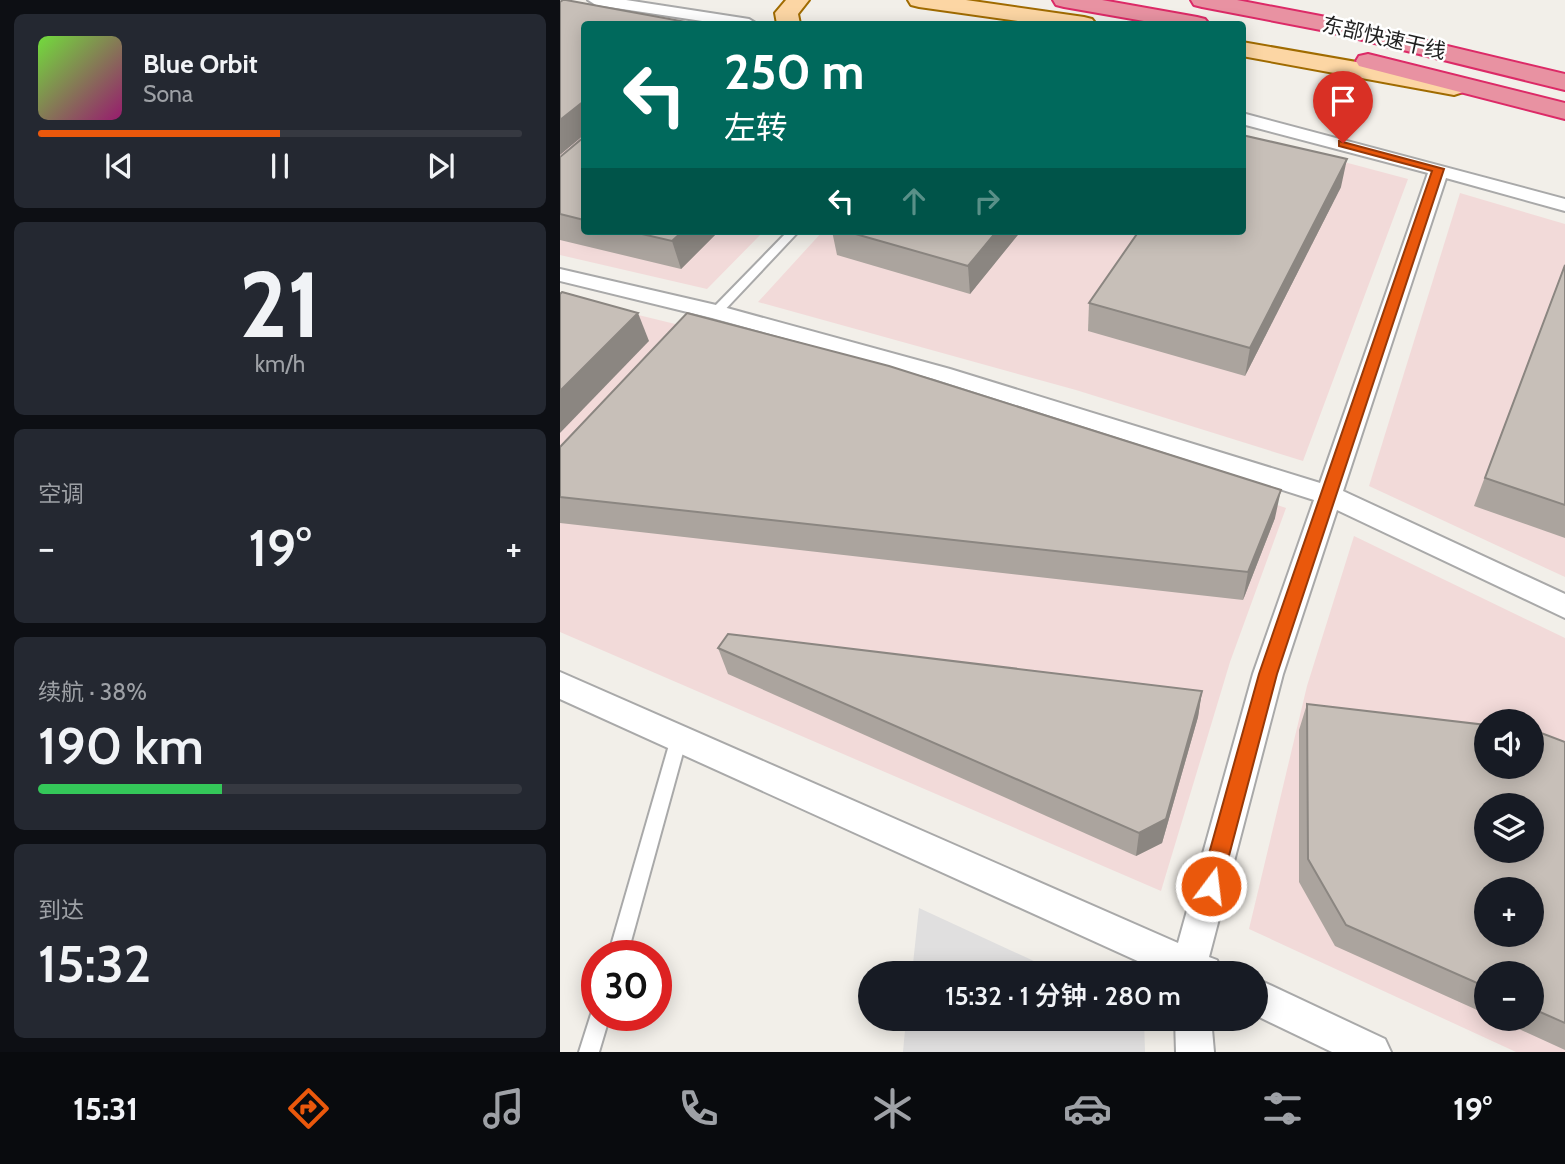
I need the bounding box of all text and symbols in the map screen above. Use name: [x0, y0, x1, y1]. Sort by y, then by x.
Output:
street label: 东部快速干线: [1320, 11, 1448, 64]
text: 250 m: [724, 42, 864, 101]
text: Blue Orbit: [143, 48, 258, 80]
icon: left: [609, 49, 700, 140]
pin: [1313, 71, 1373, 143]
text: Sona: [143, 80, 193, 108]
icon: arrive: [1324, 82, 1362, 120]
text: 左转: [724, 108, 788, 147]
icon: previous: [100, 147, 138, 185]
icon: pause: [261, 147, 299, 185]
icon: next: [422, 147, 460, 185]
icon: left: [822, 182, 860, 220]
icon: ahead: [895, 182, 933, 220]
icon: right: [968, 182, 1006, 220]
text: 21: [239, 249, 321, 360]
text: km/h: [255, 350, 305, 378]
text: 空调: [38, 480, 84, 508]
text: 19°: [249, 516, 311, 579]
text: −: [38, 524, 55, 571]
text: +: [505, 524, 522, 571]
text: 续航 · 38%: [38, 678, 147, 706]
map controls: [1474, 709, 1544, 1031]
button: sound: [1474, 709, 1544, 779]
text: 190 km: [38, 714, 204, 777]
button: layers: [1474, 793, 1544, 863]
position arrow: [1174, 849, 1248, 923]
button: +: [1474, 877, 1544, 947]
text: 到达: [38, 896, 84, 924]
text: 15:32: [38, 932, 151, 995]
speed limit sign: 30: [581, 940, 672, 1031]
button: −: [1474, 961, 1544, 1031]
text: 15:32 · 1 分钟 · 280 m: [945, 980, 1181, 1012]
icon: directions: [284, 1084, 333, 1133]
icon: music: [479, 1084, 528, 1133]
icon: phone: [674, 1084, 723, 1133]
icon: climate: [868, 1084, 917, 1133]
icon: car: [1063, 1084, 1112, 1133]
icon: filters: [1258, 1084, 1307, 1133]
text: 15:31: [73, 1089, 138, 1128]
text: 19°: [1453, 1089, 1492, 1128]

